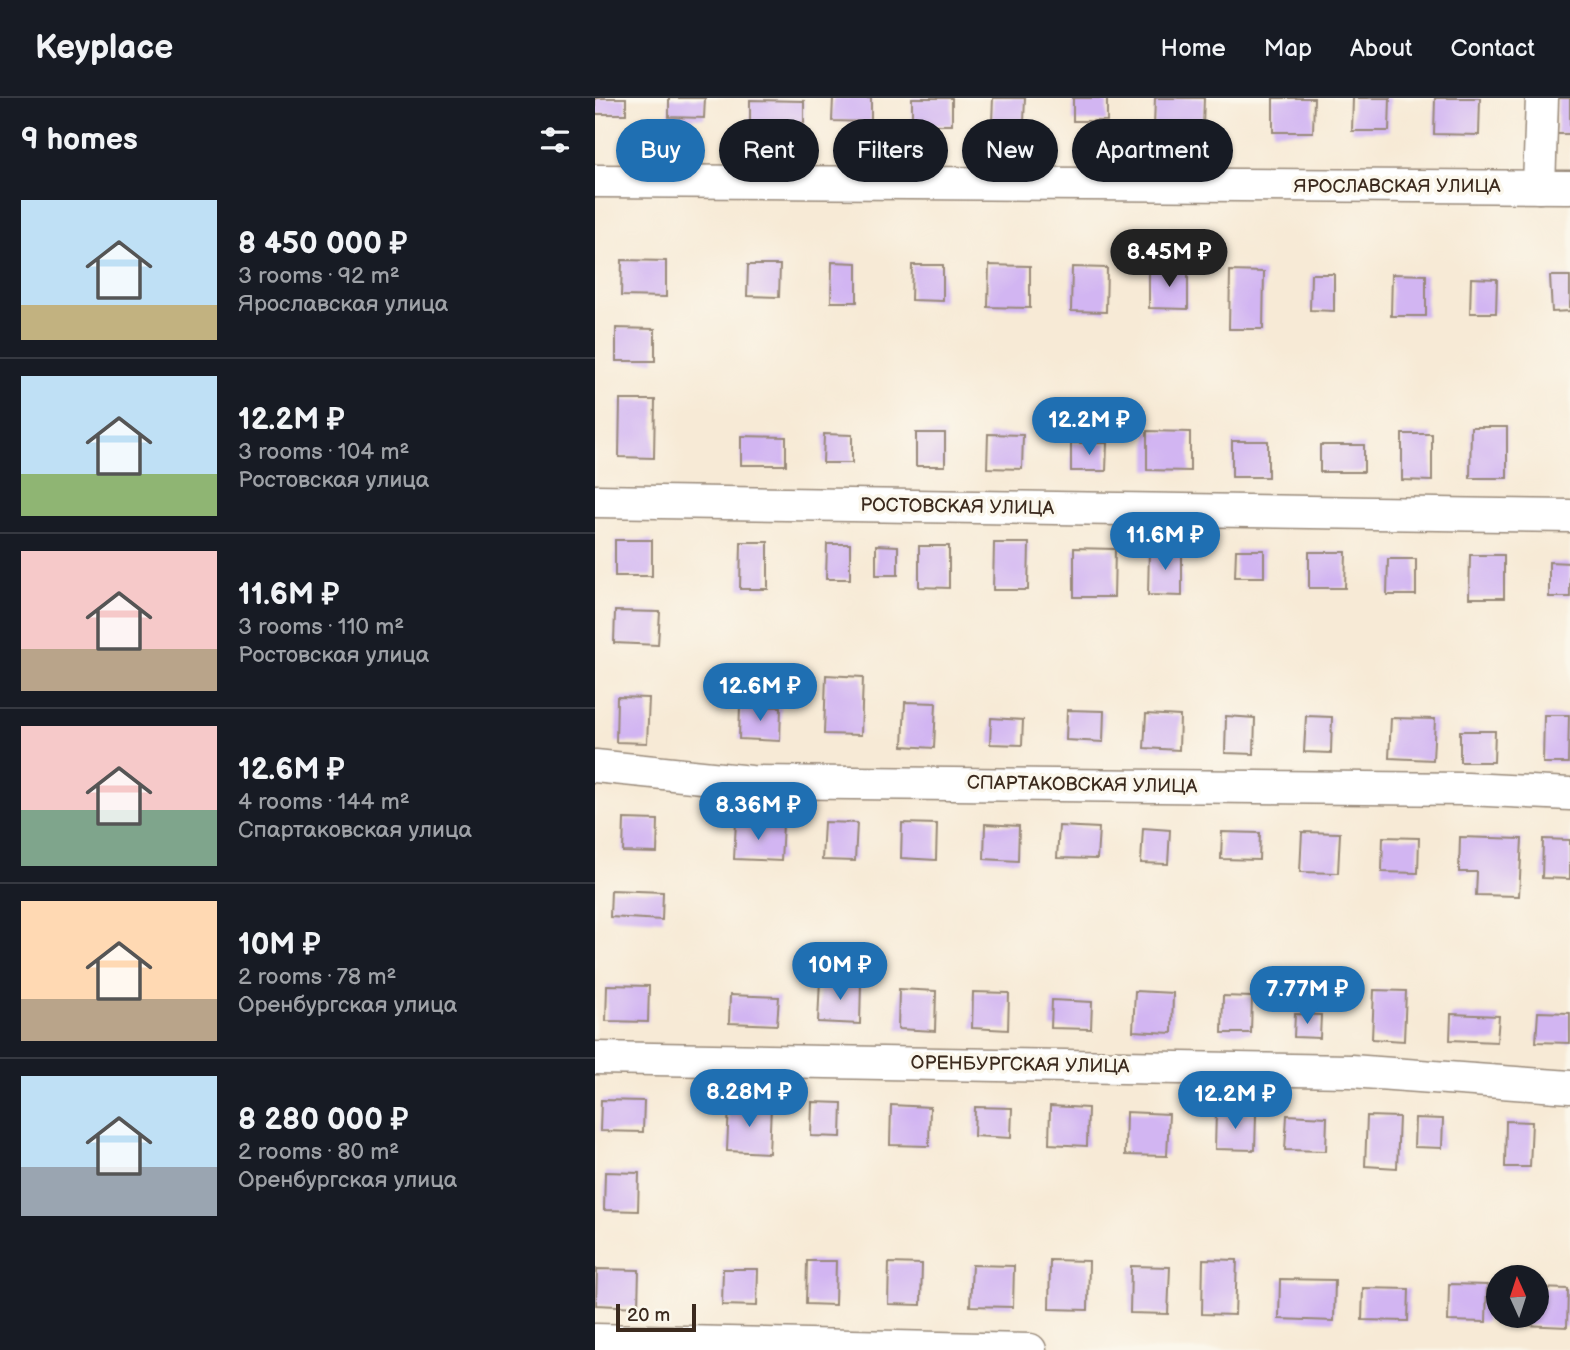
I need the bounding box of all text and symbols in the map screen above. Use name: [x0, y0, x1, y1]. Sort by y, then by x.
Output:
text: Keyplace: [35, 28, 173, 68]
text: Home: [1161, 34, 1226, 63]
text: Map: [1264, 34, 1312, 63]
text: About: [1350, 34, 1412, 63]
text: Contact: [1450, 34, 1535, 63]
chip: Buy: [616, 119, 705, 182]
chip: Rent: [719, 119, 819, 182]
chip: Filters: [833, 119, 948, 182]
chip: New: [962, 119, 1058, 182]
chip: Apartment: [1072, 119, 1233, 182]
icon: filters: [536, 121, 574, 159]
text: 9 homes: [21, 122, 138, 158]
street label: ЯРОСЛАВСКАЯ УЛИЦА: [1293, 175, 1501, 198]
text: 8 450 000 ₽: [238, 226, 408, 262]
icon: home: [77, 228, 161, 312]
pin: 8.45M ₽: [1104, 230, 1234, 289]
text: 8.45M ₽: [1126, 238, 1212, 266]
text: 3 rooms · 92 m²: [238, 262, 400, 290]
text: Ярославская улица: [238, 290, 448, 318]
pin: 12.2M ₽: [1024, 398, 1154, 457]
text: 12.2M ₽: [238, 402, 345, 438]
icon: home: [77, 404, 161, 488]
text: 12.2M ₽: [1048, 406, 1130, 434]
text: 3 rooms · 104 m²: [238, 438, 409, 466]
text: Ростовская улица: [238, 466, 429, 494]
street label: РОСТОВСКАЯ УЛИЦА: [860, 494, 1055, 520]
pin: 11.6M ₽: [1100, 512, 1230, 572]
text: 11.6M ₽: [1126, 521, 1204, 549]
text: 11.6M ₽: [238, 577, 339, 613]
icon: home: [77, 579, 161, 663]
text: 3 rooms · 110 m²: [238, 613, 404, 641]
text: Ростовская улица: [238, 641, 429, 669]
pin: 12.6M ₽: [695, 664, 825, 723]
text: 12.6M ₽: [719, 672, 801, 700]
text: 12.6M ₽: [238, 752, 345, 788]
icon: home: [77, 754, 161, 838]
street label: СПАРТАКОВСКАЯ УЛИЦА: [967, 771, 1198, 799]
pin: 8.36M ₽: [693, 782, 823, 842]
text: 4 rooms · 144 m²: [238, 788, 410, 816]
text: 8.36M ₽: [715, 791, 801, 819]
text: Спартаковская улица: [238, 816, 472, 844]
text: 10M ₽: [238, 927, 321, 963]
icon: home: [77, 929, 161, 1013]
pin: 10M ₽: [791, 942, 889, 1002]
text: 10M ₽: [808, 951, 872, 979]
text: 2 rooms · 78 m²: [238, 963, 396, 991]
pin: 7.77M ₽: [1242, 967, 1372, 1026]
text: 7.77M ₽: [1266, 975, 1348, 1003]
text: Оренбургская улица: [238, 991, 457, 1019]
street label: ОРЕНБУРГСКАЯ УЛИЦА: [910, 1052, 1130, 1078]
pin: 8.28M ₽: [684, 1070, 814, 1129]
pin: 12.2M ₽: [1170, 1072, 1300, 1131]
text: 8.28M ₽: [706, 1078, 792, 1106]
text: 12.2M ₽: [1194, 1080, 1276, 1108]
text: 8 280 000 ₽: [238, 1102, 409, 1138]
icon: home: [77, 1104, 161, 1188]
text: 2 rooms · 80 m²: [238, 1138, 399, 1166]
text: Оренбургская улица: [238, 1166, 457, 1194]
north arrow: [1486, 1265, 1549, 1328]
map controls: [1486, 1265, 1549, 1328]
scale bar: [616, 1301, 697, 1333]
text: 20 m: [627, 1304, 670, 1327]

